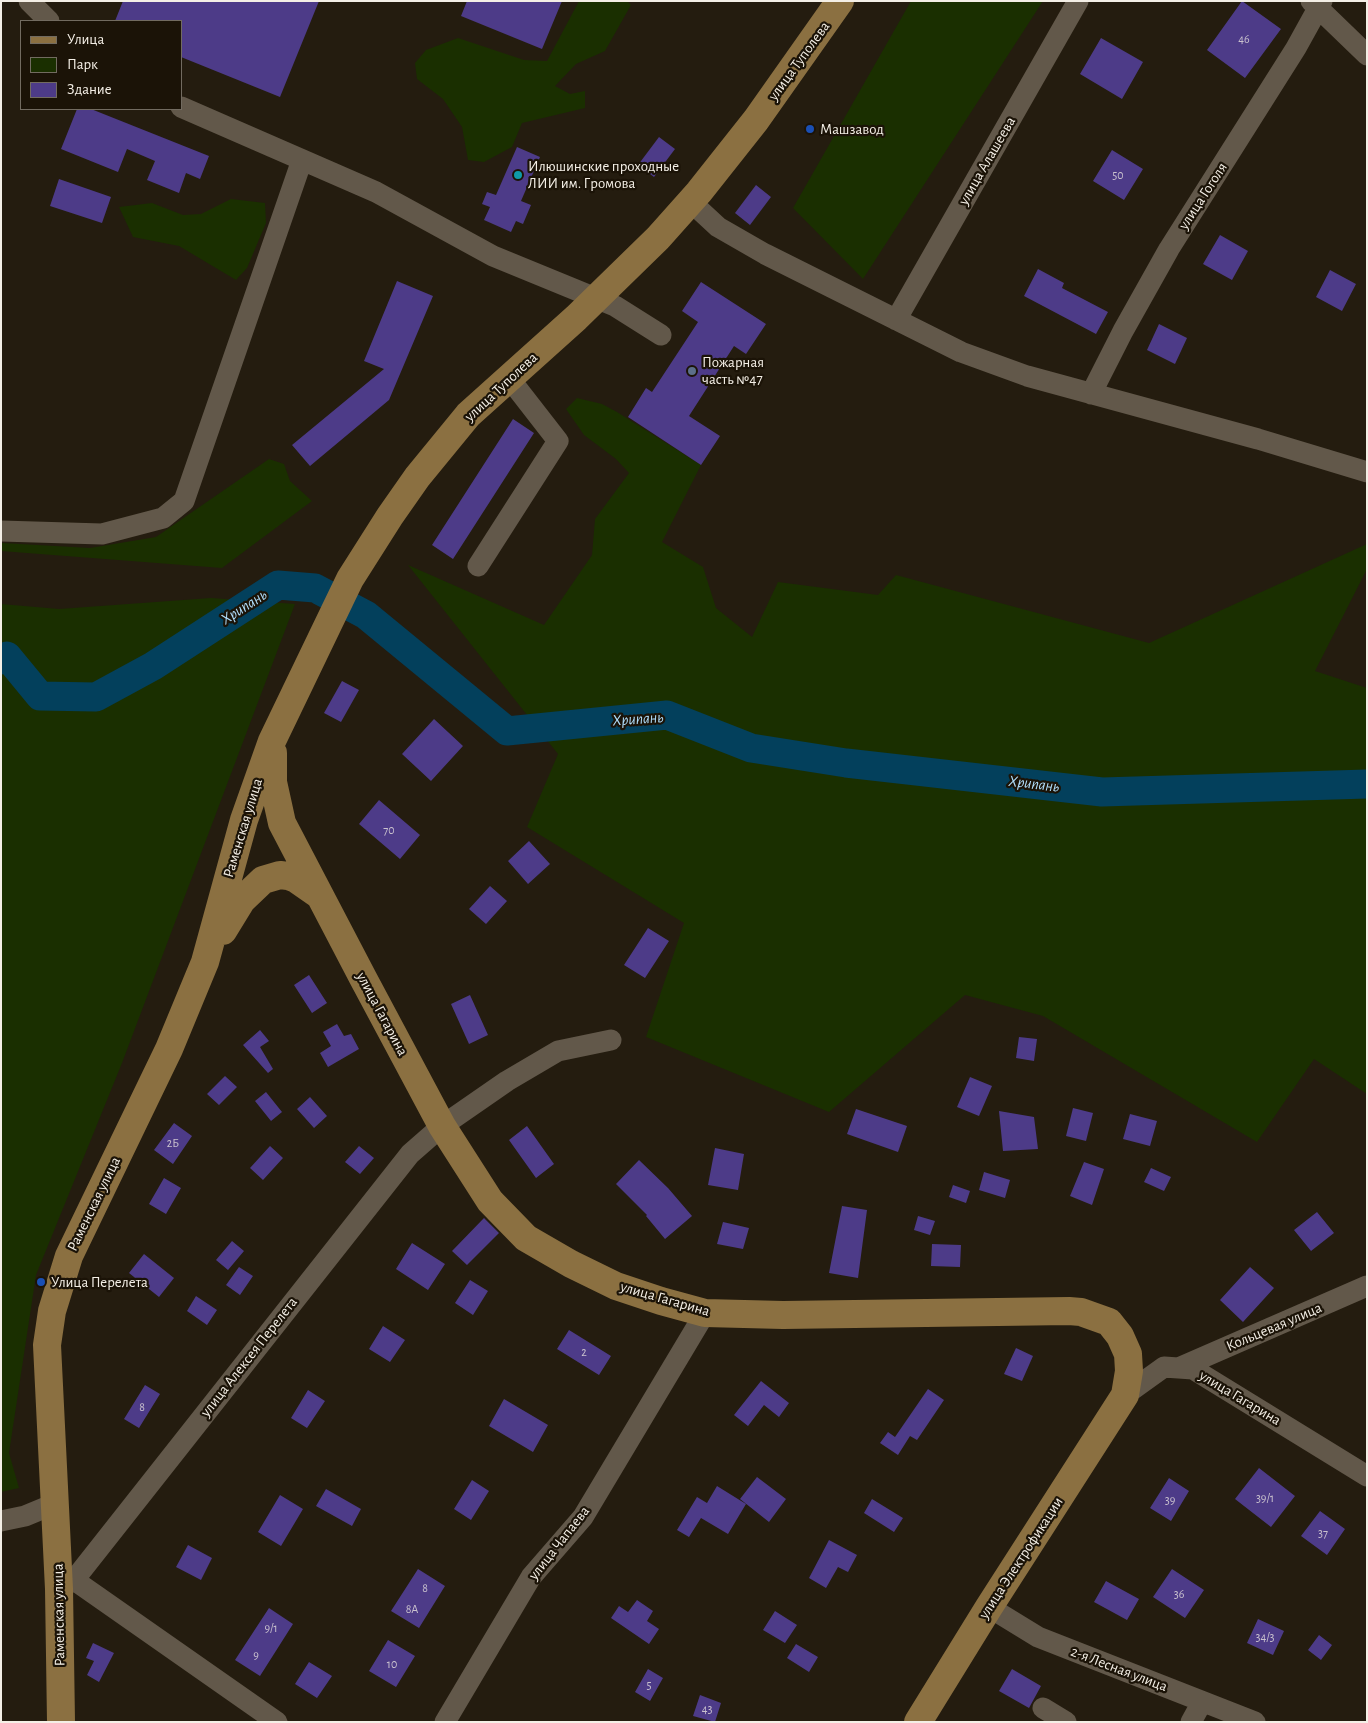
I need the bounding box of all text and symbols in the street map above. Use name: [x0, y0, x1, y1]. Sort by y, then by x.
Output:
street label: улица Туполева: [764, 18, 834, 104]
legend: [20, 20, 182, 110]
text: Улица: [67, 32, 104, 47]
house number: 46: [1238, 32, 1250, 46]
text: Парк: [67, 57, 98, 72]
text: Здание: [67, 82, 112, 97]
street label: улица Алашеева: [954, 114, 1020, 208]
place label: Машзавод: [820, 120, 884, 138]
marker: Машзавод: [804, 123, 816, 135]
place label: Илюшинские проходные ЛИИ им. Громова: [528, 157, 679, 192]
street label: улица Гоголя: [1175, 159, 1231, 233]
house number: 50: [1112, 168, 1124, 182]
marker: Илюшинские проходные ЛИИ им. Громова: [512, 169, 524, 181]
street label: улица Туполева: [461, 349, 541, 425]
place label: Пожарная часть №47: [702, 353, 764, 388]
marker: Пожарная часть №47: [686, 365, 698, 377]
water label: Хрипань: [217, 585, 271, 629]
water label: Хрипань: [612, 708, 664, 730]
water label: Хрипань: [1007, 771, 1061, 797]
street label: Раменская улица: [219, 776, 267, 880]
house number: 70: [383, 823, 395, 837]
street label: улица Гагарина: [352, 969, 412, 1059]
house number: 2Б: [167, 1136, 179, 1150]
street label: Раменская улица: [63, 1154, 125, 1254]
place label: Улица Перелета: [51, 1273, 148, 1291]
marker: Улица Перелета: [35, 1276, 47, 1288]
street label: улица Гагарина: [618, 1278, 712, 1320]
street label: улица Алексея Перелета: [197, 1294, 301, 1420]
street label: Кольцевая улица: [1223, 1299, 1325, 1355]
house number: 2: [581, 1345, 587, 1359]
street label: улица Гагарина: [1196, 1367, 1284, 1429]
house number: 8: [139, 1400, 145, 1414]
house number: 39/1: [1256, 1491, 1274, 1505]
house number: 39: [1165, 1493, 1175, 1507]
street label: улица Электрофикации: [975, 1494, 1067, 1622]
street label: улица Чапаева: [525, 1502, 593, 1584]
house number: 37: [1318, 1526, 1328, 1540]
street label: Раменская улица: [49, 1563, 69, 1667]
house number: 8: [422, 1581, 428, 1595]
house number: 36: [1174, 1587, 1184, 1601]
house number: 8А: [406, 1602, 418, 1616]
house number: 9/1: [264, 1621, 278, 1635]
house number: 34/3: [1255, 1630, 1275, 1644]
street label: 2-я Лесная улица: [1068, 1642, 1170, 1696]
house number: 9: [253, 1648, 259, 1662]
house number: 10: [387, 1657, 397, 1671]
house number: 5: [646, 1678, 652, 1692]
house number: 43: [702, 1702, 712, 1716]

